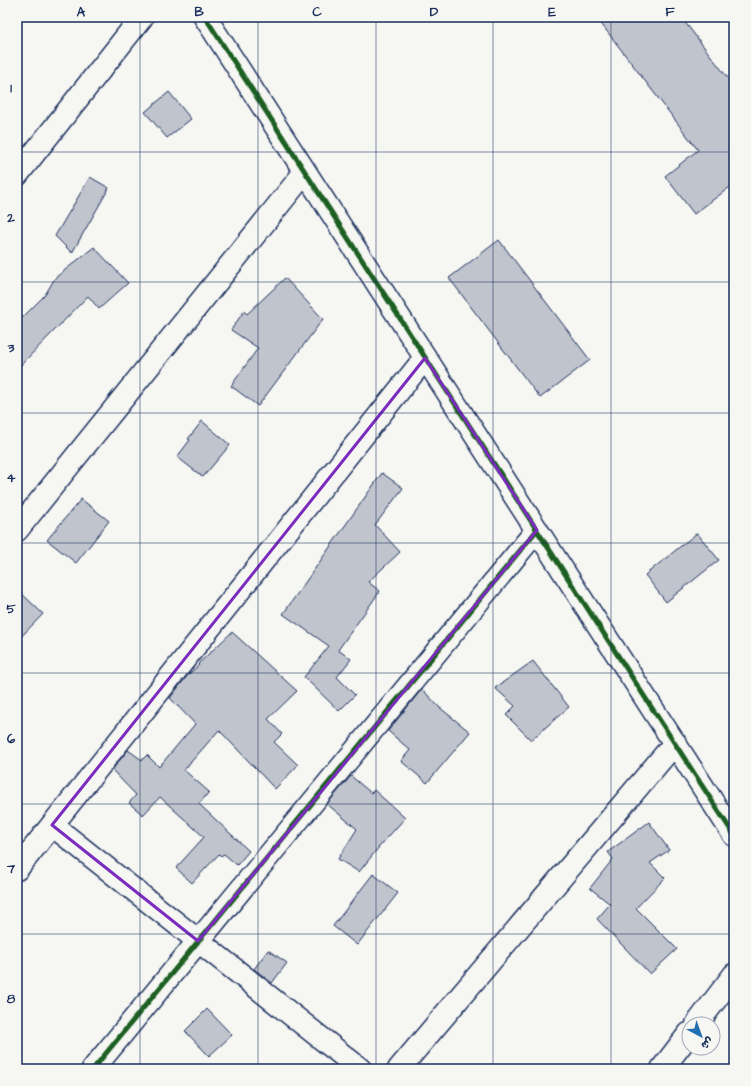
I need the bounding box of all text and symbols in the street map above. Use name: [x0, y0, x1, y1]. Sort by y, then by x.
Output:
text: A: [77, 3, 86, 21]
text: B: [194, 3, 204, 21]
text: C: [312, 3, 322, 21]
text: D: [430, 3, 439, 21]
text: E: [548, 3, 556, 21]
text: F: [665, 3, 675, 21]
text: 1: [10, 79, 12, 97]
text: 2: [6, 209, 15, 227]
text: 3: [7, 339, 15, 357]
text: 4: [7, 469, 16, 487]
text: 5: [6, 600, 16, 618]
text: 6: [7, 730, 16, 748]
text: 7: [6, 860, 16, 878]
text: 8: [7, 990, 16, 1008]
north arrow: [681, 1016, 721, 1056]
text: ش: [698, 1034, 717, 1053]

